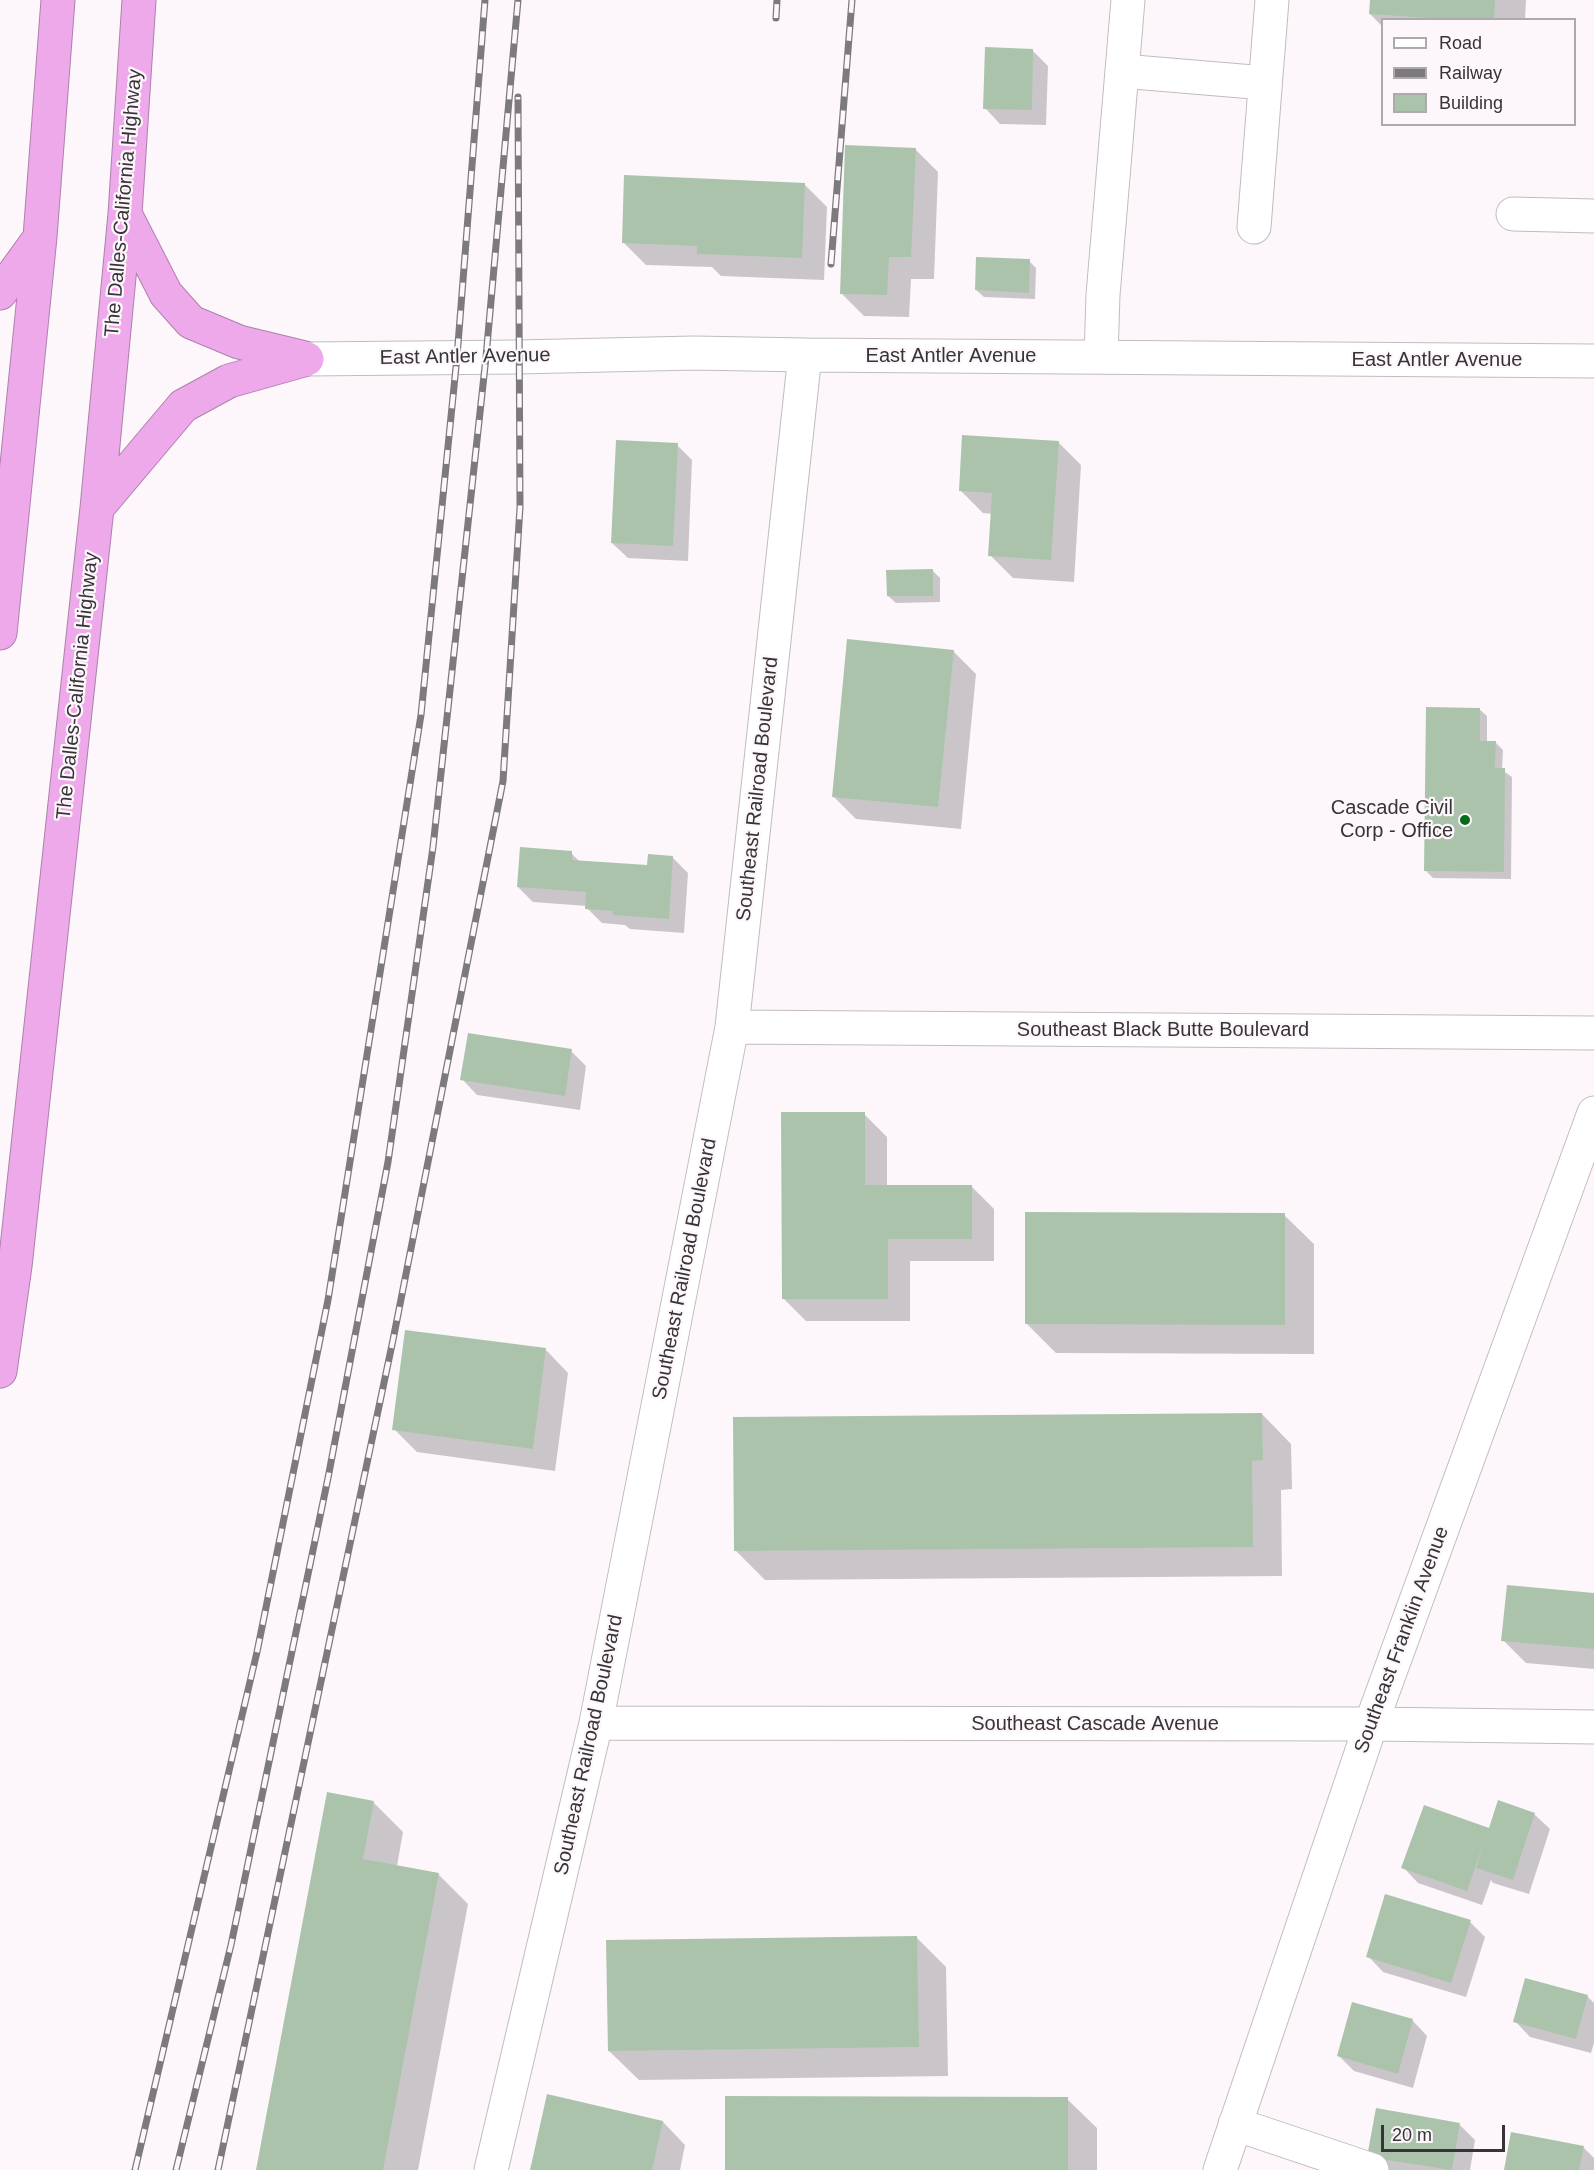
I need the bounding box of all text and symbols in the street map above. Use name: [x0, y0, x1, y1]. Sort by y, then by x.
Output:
legend: [1381, 18, 1576, 126]
text: Road: [1439, 33, 1482, 53]
text: Railway: [1439, 63, 1502, 83]
street label: The Dalles-California Highway: [100, 68, 148, 338]
text: Building: [1439, 93, 1503, 113]
street label: East Antler Avenue: [379, 344, 551, 370]
street label: East Antler Avenue: [866, 344, 1036, 368]
street label: East Antler Avenue: [1352, 348, 1522, 372]
street label: The Dalles-California Highway: [52, 551, 104, 821]
street label: Southeast Railroad Boulevard: [732, 656, 784, 922]
place label: Cascade Civil Corp - Office: [1331, 796, 1453, 843]
marker: Cascade Civil Corp - Office: [1458, 813, 1472, 827]
street label: Southeast Black Butte Boulevard: [1017, 1018, 1309, 1042]
street label: Southeast Railroad Boulevard: [648, 1136, 722, 1402]
street label: Southeast Franklin Avenue: [1350, 1523, 1454, 1757]
street label: Southeast Railroad Boulevard: [550, 1613, 628, 1877]
street label: Southeast Cascade Avenue: [971, 1712, 1219, 1736]
scale bar: [1384, 2113, 1508, 2151]
text: 20 m: [1392, 2125, 1432, 2145]

